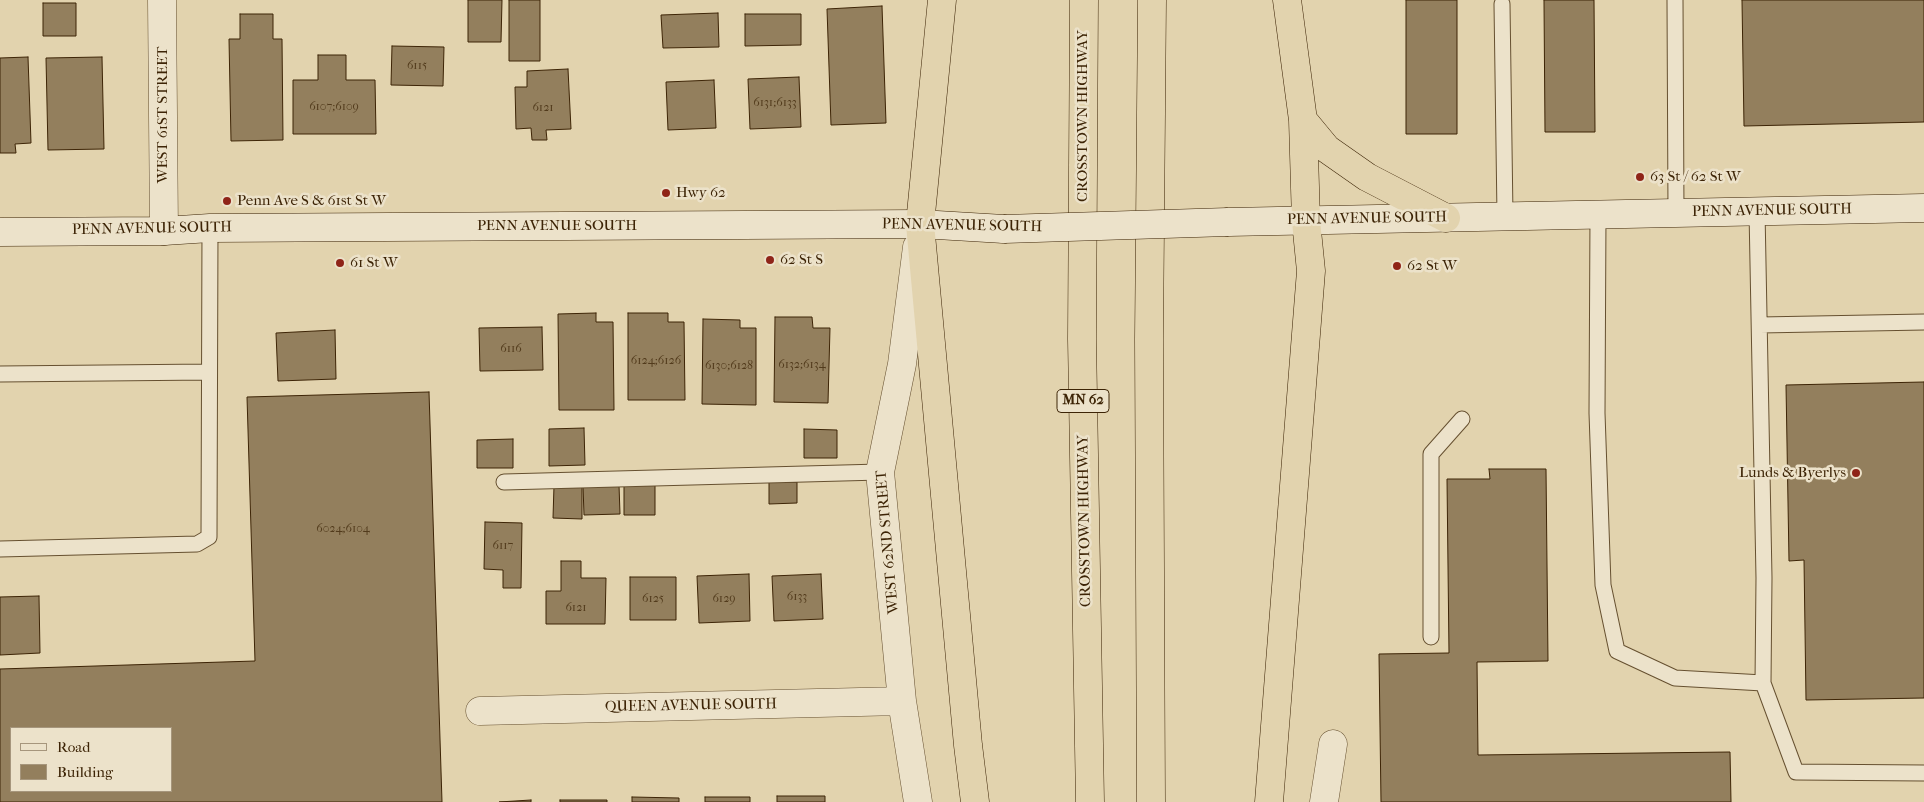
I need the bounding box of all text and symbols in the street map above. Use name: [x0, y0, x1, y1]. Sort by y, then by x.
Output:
street label: CROSSTOWN HIGHWAY: [1074, 30, 1092, 202]
street label: WEST 61ST STREET: [154, 47, 172, 183]
house number: 6115: [407, 59, 427, 73]
house number: 6131;6133: [753, 96, 797, 110]
house number: 6107;6109: [309, 100, 359, 114]
house number: 6121: [532, 101, 554, 115]
place label: 63 St / 62 St W: [1650, 168, 1741, 186]
marker: 63 St / 62 St W: [1634, 171, 1646, 183]
place label: Hwy 62: [676, 184, 726, 202]
marker: Hwy 62: [660, 187, 672, 199]
place label: Penn Ave S & 61st St W: [237, 192, 386, 210]
marker: Penn Ave S & 61st St W: [221, 195, 233, 207]
street label: PENN AVENUE SOUTH: [1692, 201, 1852, 221]
street label: PENN AVENUE SOUTH: [1287, 209, 1447, 229]
street label: PENN AVENUE SOUTH: [882, 216, 1042, 236]
street label: PENN AVENUE SOUTH: [477, 217, 637, 235]
street label: PENN AVENUE SOUTH: [72, 219, 232, 239]
place label: 62 St S: [780, 251, 823, 269]
place label: 61 St W: [350, 254, 398, 272]
marker: 62 St S: [764, 254, 776, 266]
marker: 61 St W: [334, 257, 346, 269]
place label: 62 St W: [1407, 257, 1457, 275]
marker: 62 St W: [1391, 260, 1403, 272]
house number: 6116: [500, 342, 522, 356]
house number: 6124;6126: [631, 354, 681, 368]
house number: 6132;6134: [778, 358, 826, 372]
house number: 6130;6128: [705, 359, 753, 373]
road number: MN 62: [1057, 390, 1109, 412]
street label: CROSSTOWN HIGHWAY: [1074, 435, 1096, 607]
place label: Lunds & Byerlys: [1739, 464, 1846, 482]
marker: Lunds & Byerlys: [1850, 467, 1862, 479]
street label: WEST 62ND STREET: [873, 469, 903, 615]
house number: 6024;6104: [316, 522, 370, 536]
house number: 6117: [493, 539, 513, 553]
house number: 6133: [787, 590, 807, 604]
house number: 6125: [642, 592, 664, 606]
house number: 6129: [712, 592, 736, 606]
house number: 6121: [565, 601, 587, 615]
street label: QUEEN AVENUE SOUTH: [605, 695, 777, 717]
legend: [10, 727, 172, 792]
text: Road: [57, 738, 90, 756]
text: Building: [57, 763, 113, 781]

